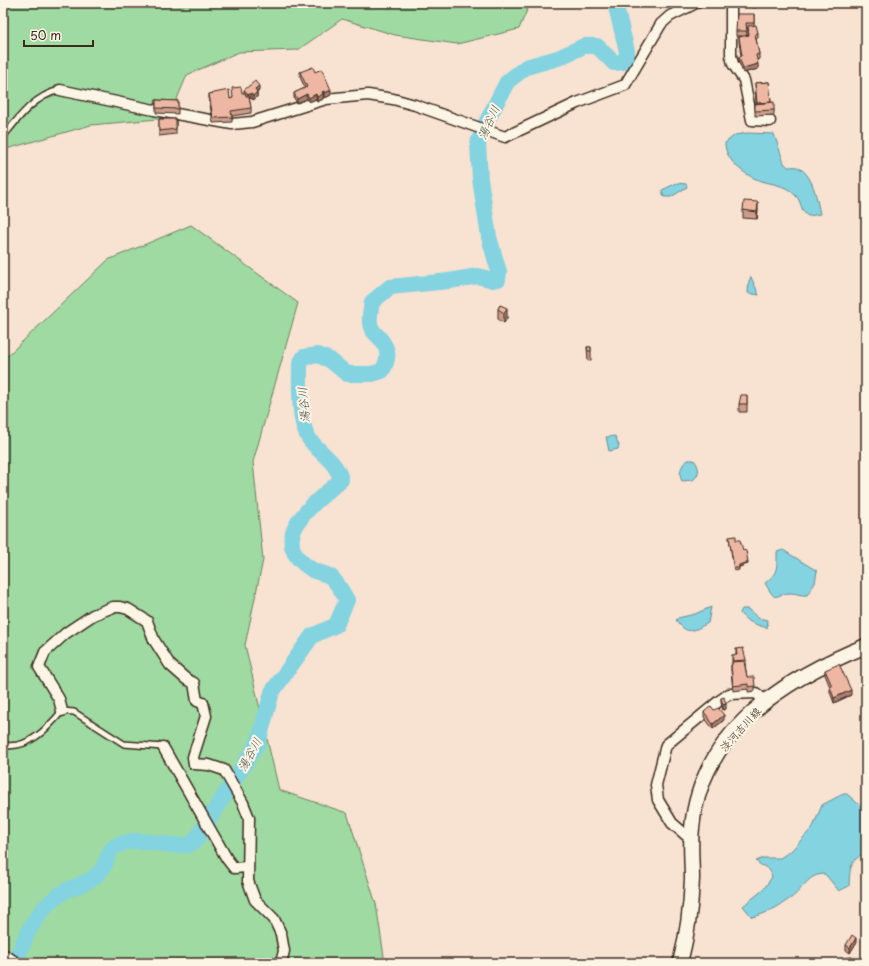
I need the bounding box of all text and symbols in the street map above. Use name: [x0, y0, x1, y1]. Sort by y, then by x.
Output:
scale bar: [24, 22, 93, 48]
text: 50 m: [30, 26, 61, 44]
water label: 湯谷川: [472, 102, 504, 142]
water label: 湯谷川: [292, 386, 314, 424]
street label: 淡河吉川線: [715, 703, 765, 755]
water label: 湯谷川: [232, 734, 266, 774]

